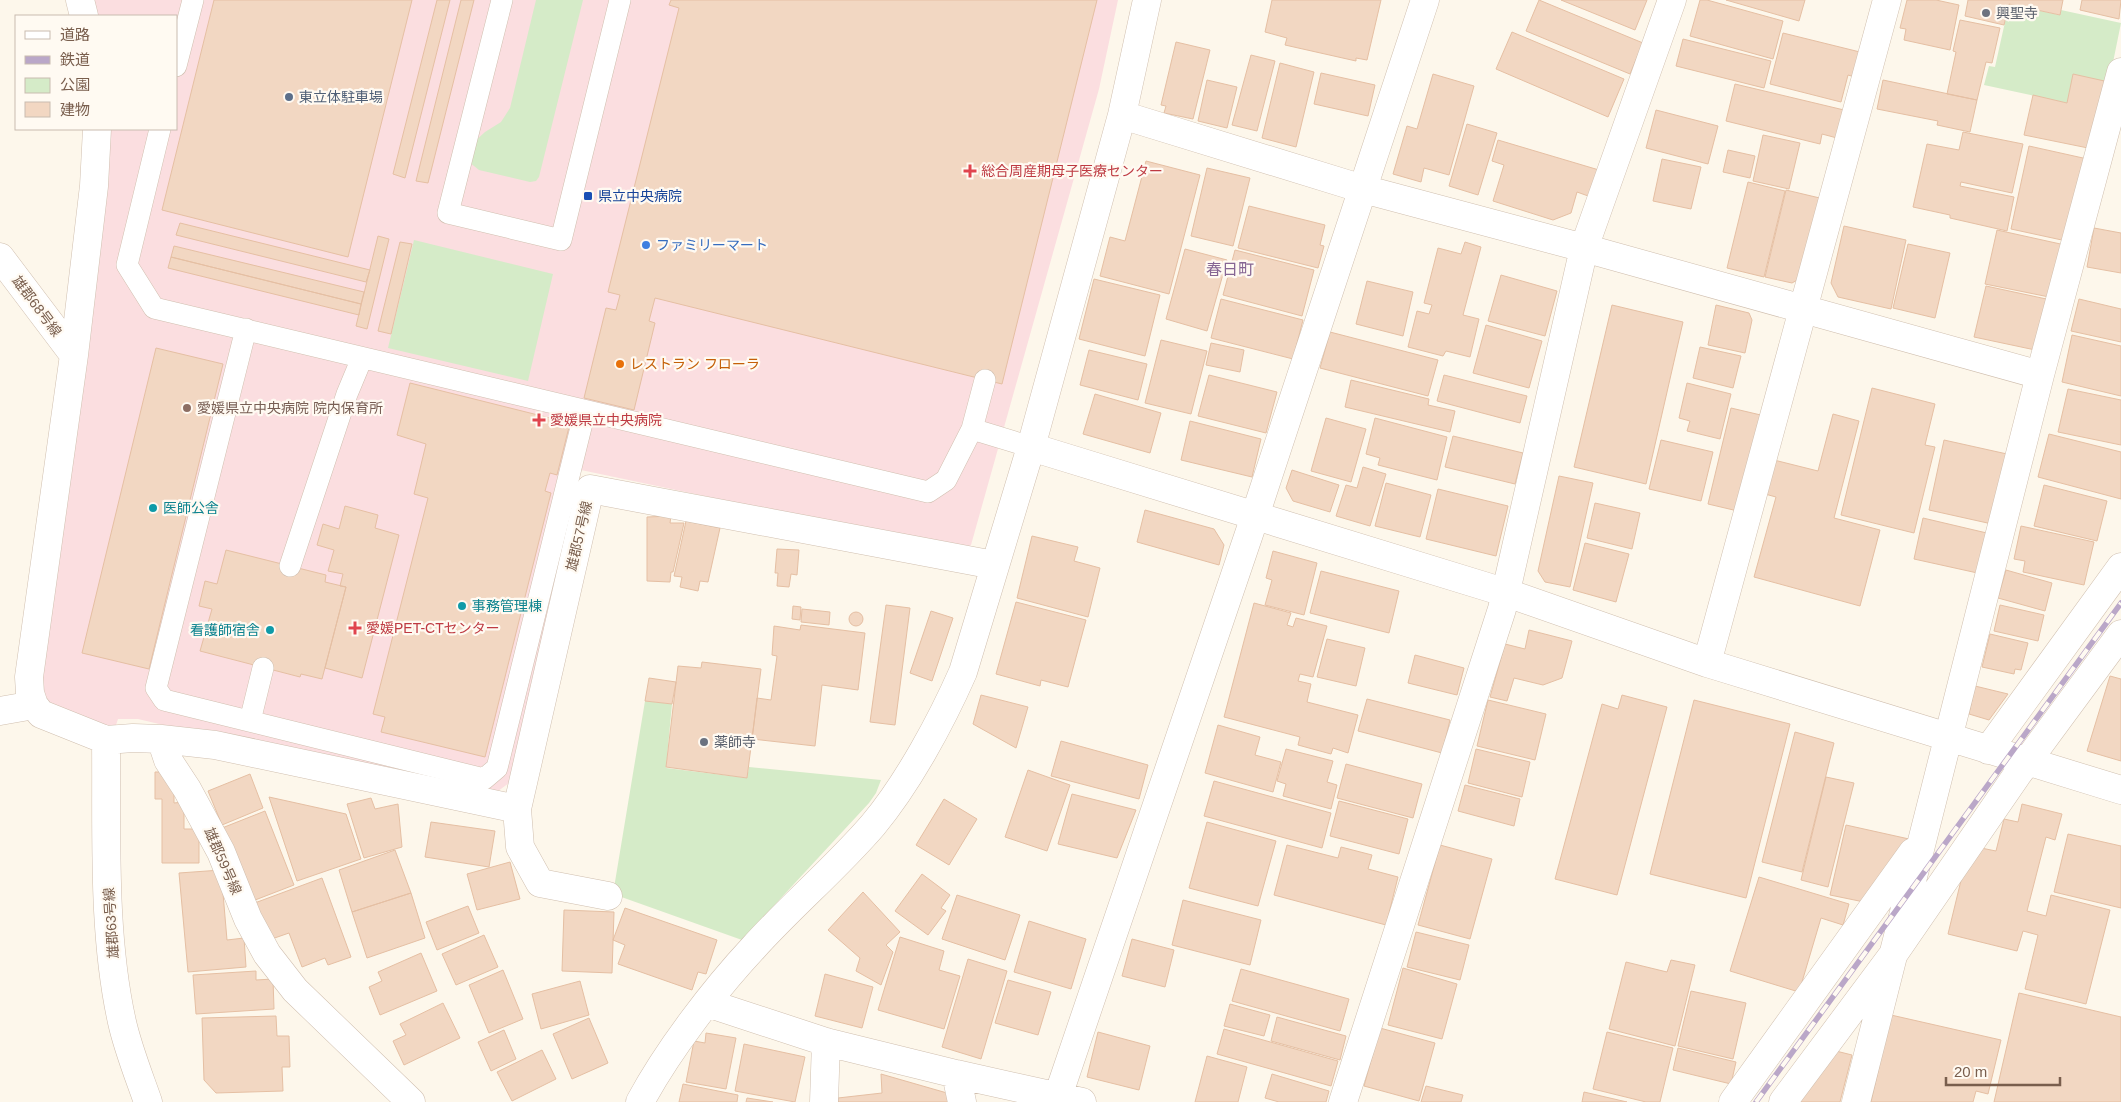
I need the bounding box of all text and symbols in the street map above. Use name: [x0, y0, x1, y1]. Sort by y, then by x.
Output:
place label: 興聖寺: [1996, 5, 2038, 21]
marker: 興聖寺: [1980, 7, 1992, 19]
legend: [15, 15, 178, 130]
text: 道路: [60, 26, 90, 43]
text: 鉄道: [60, 51, 90, 68]
text: 公園: [60, 76, 90, 93]
place label: 東立体駐車場: [299, 89, 383, 105]
marker: 東立体駐車場: [283, 91, 295, 103]
text: 建物: [60, 101, 90, 118]
place label: 総合周産期母子医療センター: [981, 163, 1163, 179]
marker: 総合周産期母子医療センター: [963, 164, 977, 178]
place label: 県立中央病院: [598, 188, 682, 204]
marker: 県立中央病院: [582, 190, 594, 202]
place label: ファミリーマート: [656, 237, 768, 253]
marker: ファミリーマート: [640, 239, 652, 251]
district label: 春日町: [1206, 261, 1254, 278]
street label: 雄郡68号線: [9, 273, 65, 339]
place label: レストラン フローラ: [630, 356, 760, 372]
marker: レストラン フローラ: [614, 358, 626, 370]
place label: 愛媛県立中央病院 院内保育所: [197, 400, 383, 416]
marker: 愛媛県立中央病院 院内保育所: [181, 402, 193, 414]
place label: 愛媛県立中央病院: [550, 412, 662, 428]
marker: 愛媛県立中央病院: [532, 413, 546, 427]
street label: 雄郡57号線: [563, 499, 595, 573]
place label: 医師公舎: [163, 500, 219, 516]
marker: 医師公舎: [147, 502, 159, 514]
place label: 事務管理棟: [472, 598, 542, 614]
marker: 事務管理棟: [456, 600, 468, 612]
place label: 愛媛PET-CTセンター: [366, 620, 500, 636]
marker: 愛媛PET-CTセンター: [348, 621, 362, 635]
place label: 看護師宿舎: [190, 622, 260, 638]
marker: 看護師宿舎: [264, 624, 276, 636]
place label: 薬師寺: [714, 734, 756, 750]
marker: 薬師寺: [698, 736, 710, 748]
street label: 雄郡59号線: [201, 825, 245, 897]
street label: 雄郡63号線: [101, 887, 121, 959]
scale bar: [1946, 1054, 2060, 1086]
text: 20 m: [1954, 1063, 1987, 1080]

